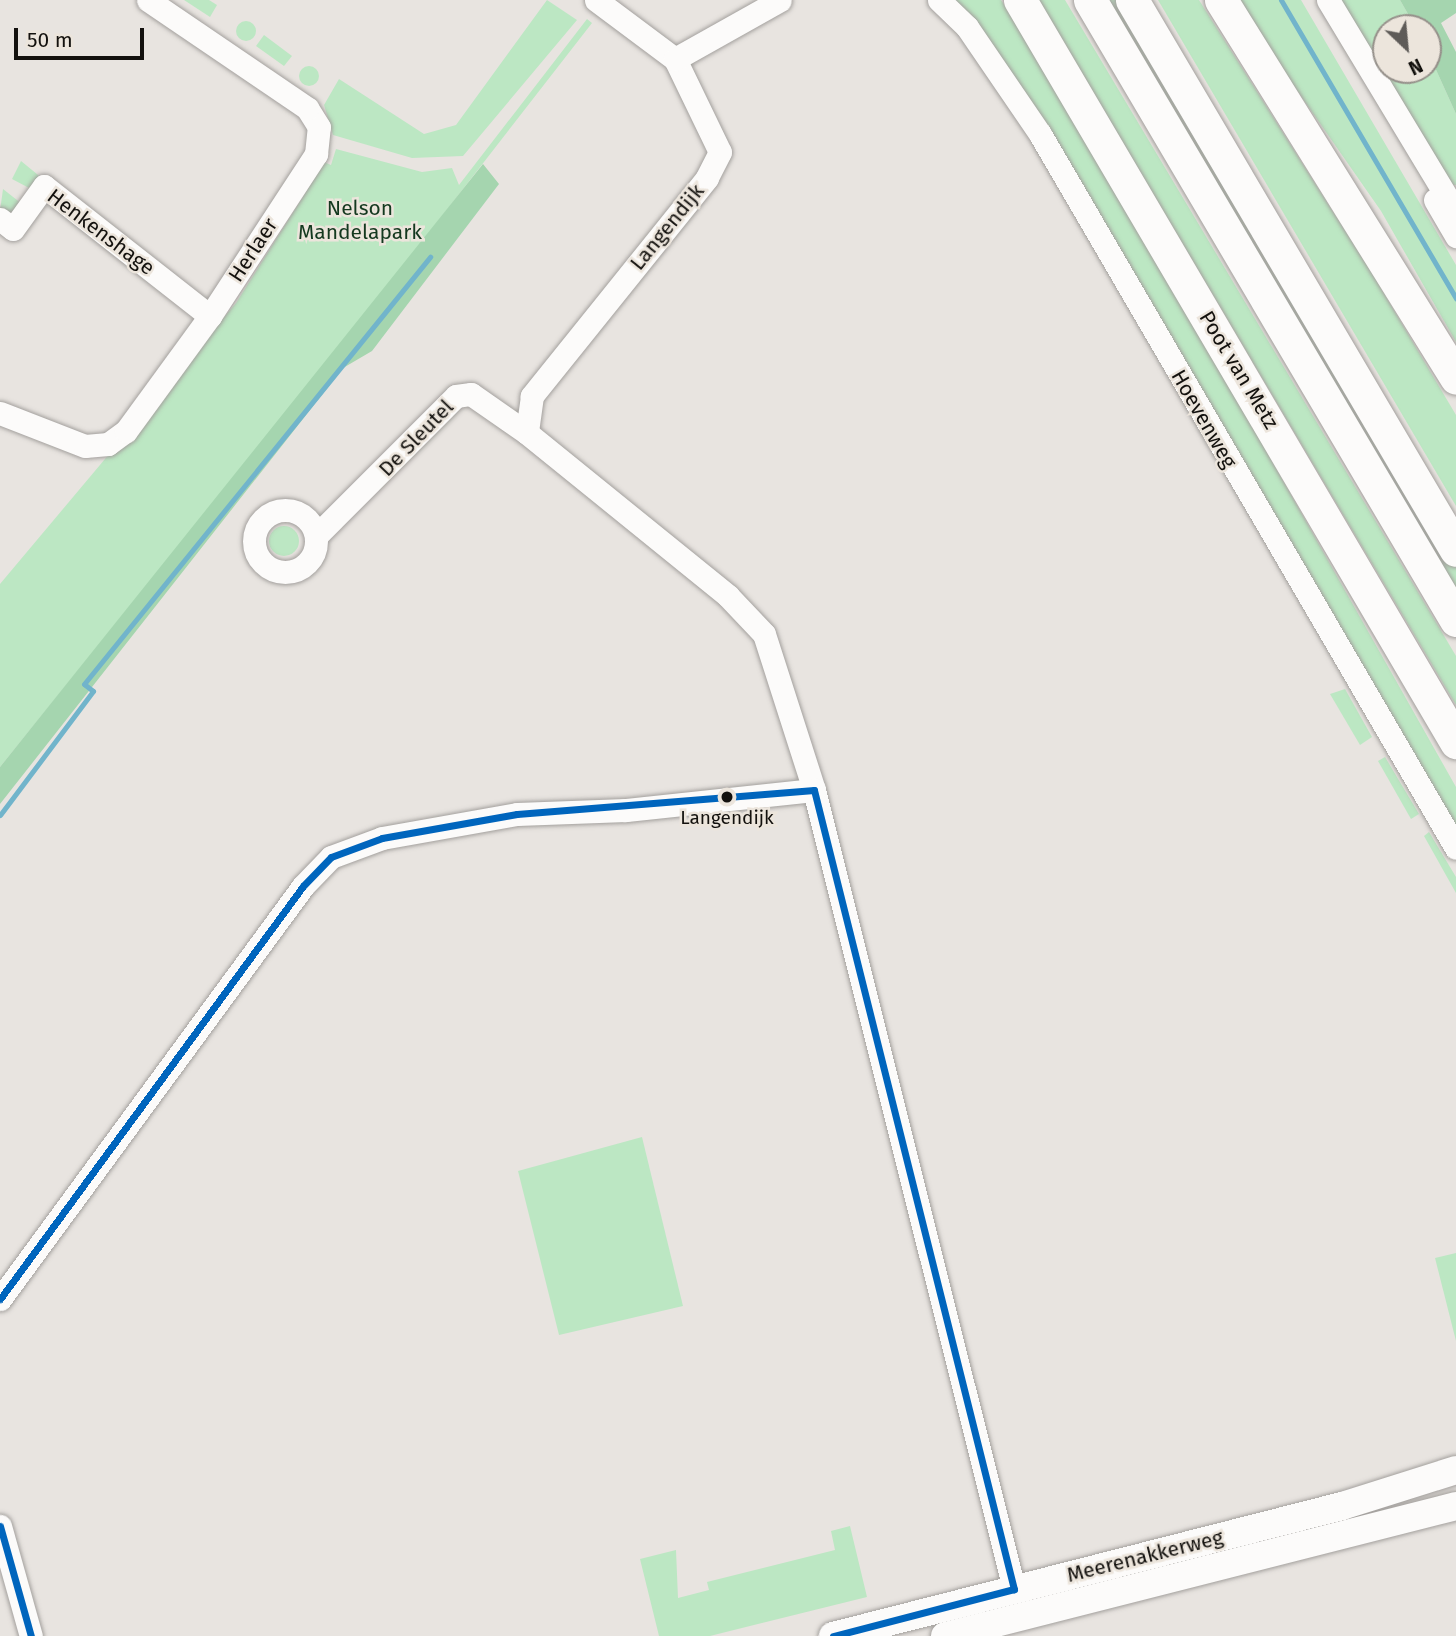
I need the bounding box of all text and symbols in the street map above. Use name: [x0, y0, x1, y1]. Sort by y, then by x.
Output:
scale bar: [18, 14, 147, 58]
north arrow: [1372, 14, 1442, 84]
text: 50 m: [27, 27, 73, 53]
text: N: [1405, 53, 1426, 80]
street label: Langendijk: [625, 179, 709, 275]
street label: Henkenshage: [42, 184, 160, 280]
park label: Nelson Mandelapark: [298, 195, 422, 245]
street label: Herlaer: [223, 213, 283, 287]
street label: Poot van Metz: [1194, 306, 1284, 434]
street label: Hoevenweg: [1166, 365, 1242, 473]
street label: De Sleutel: [373, 395, 459, 481]
marker: Langendijk: [720, 790, 734, 804]
place label: Langendijk: [680, 807, 774, 829]
street label: Meerenakkerweg: [1064, 1524, 1226, 1588]

